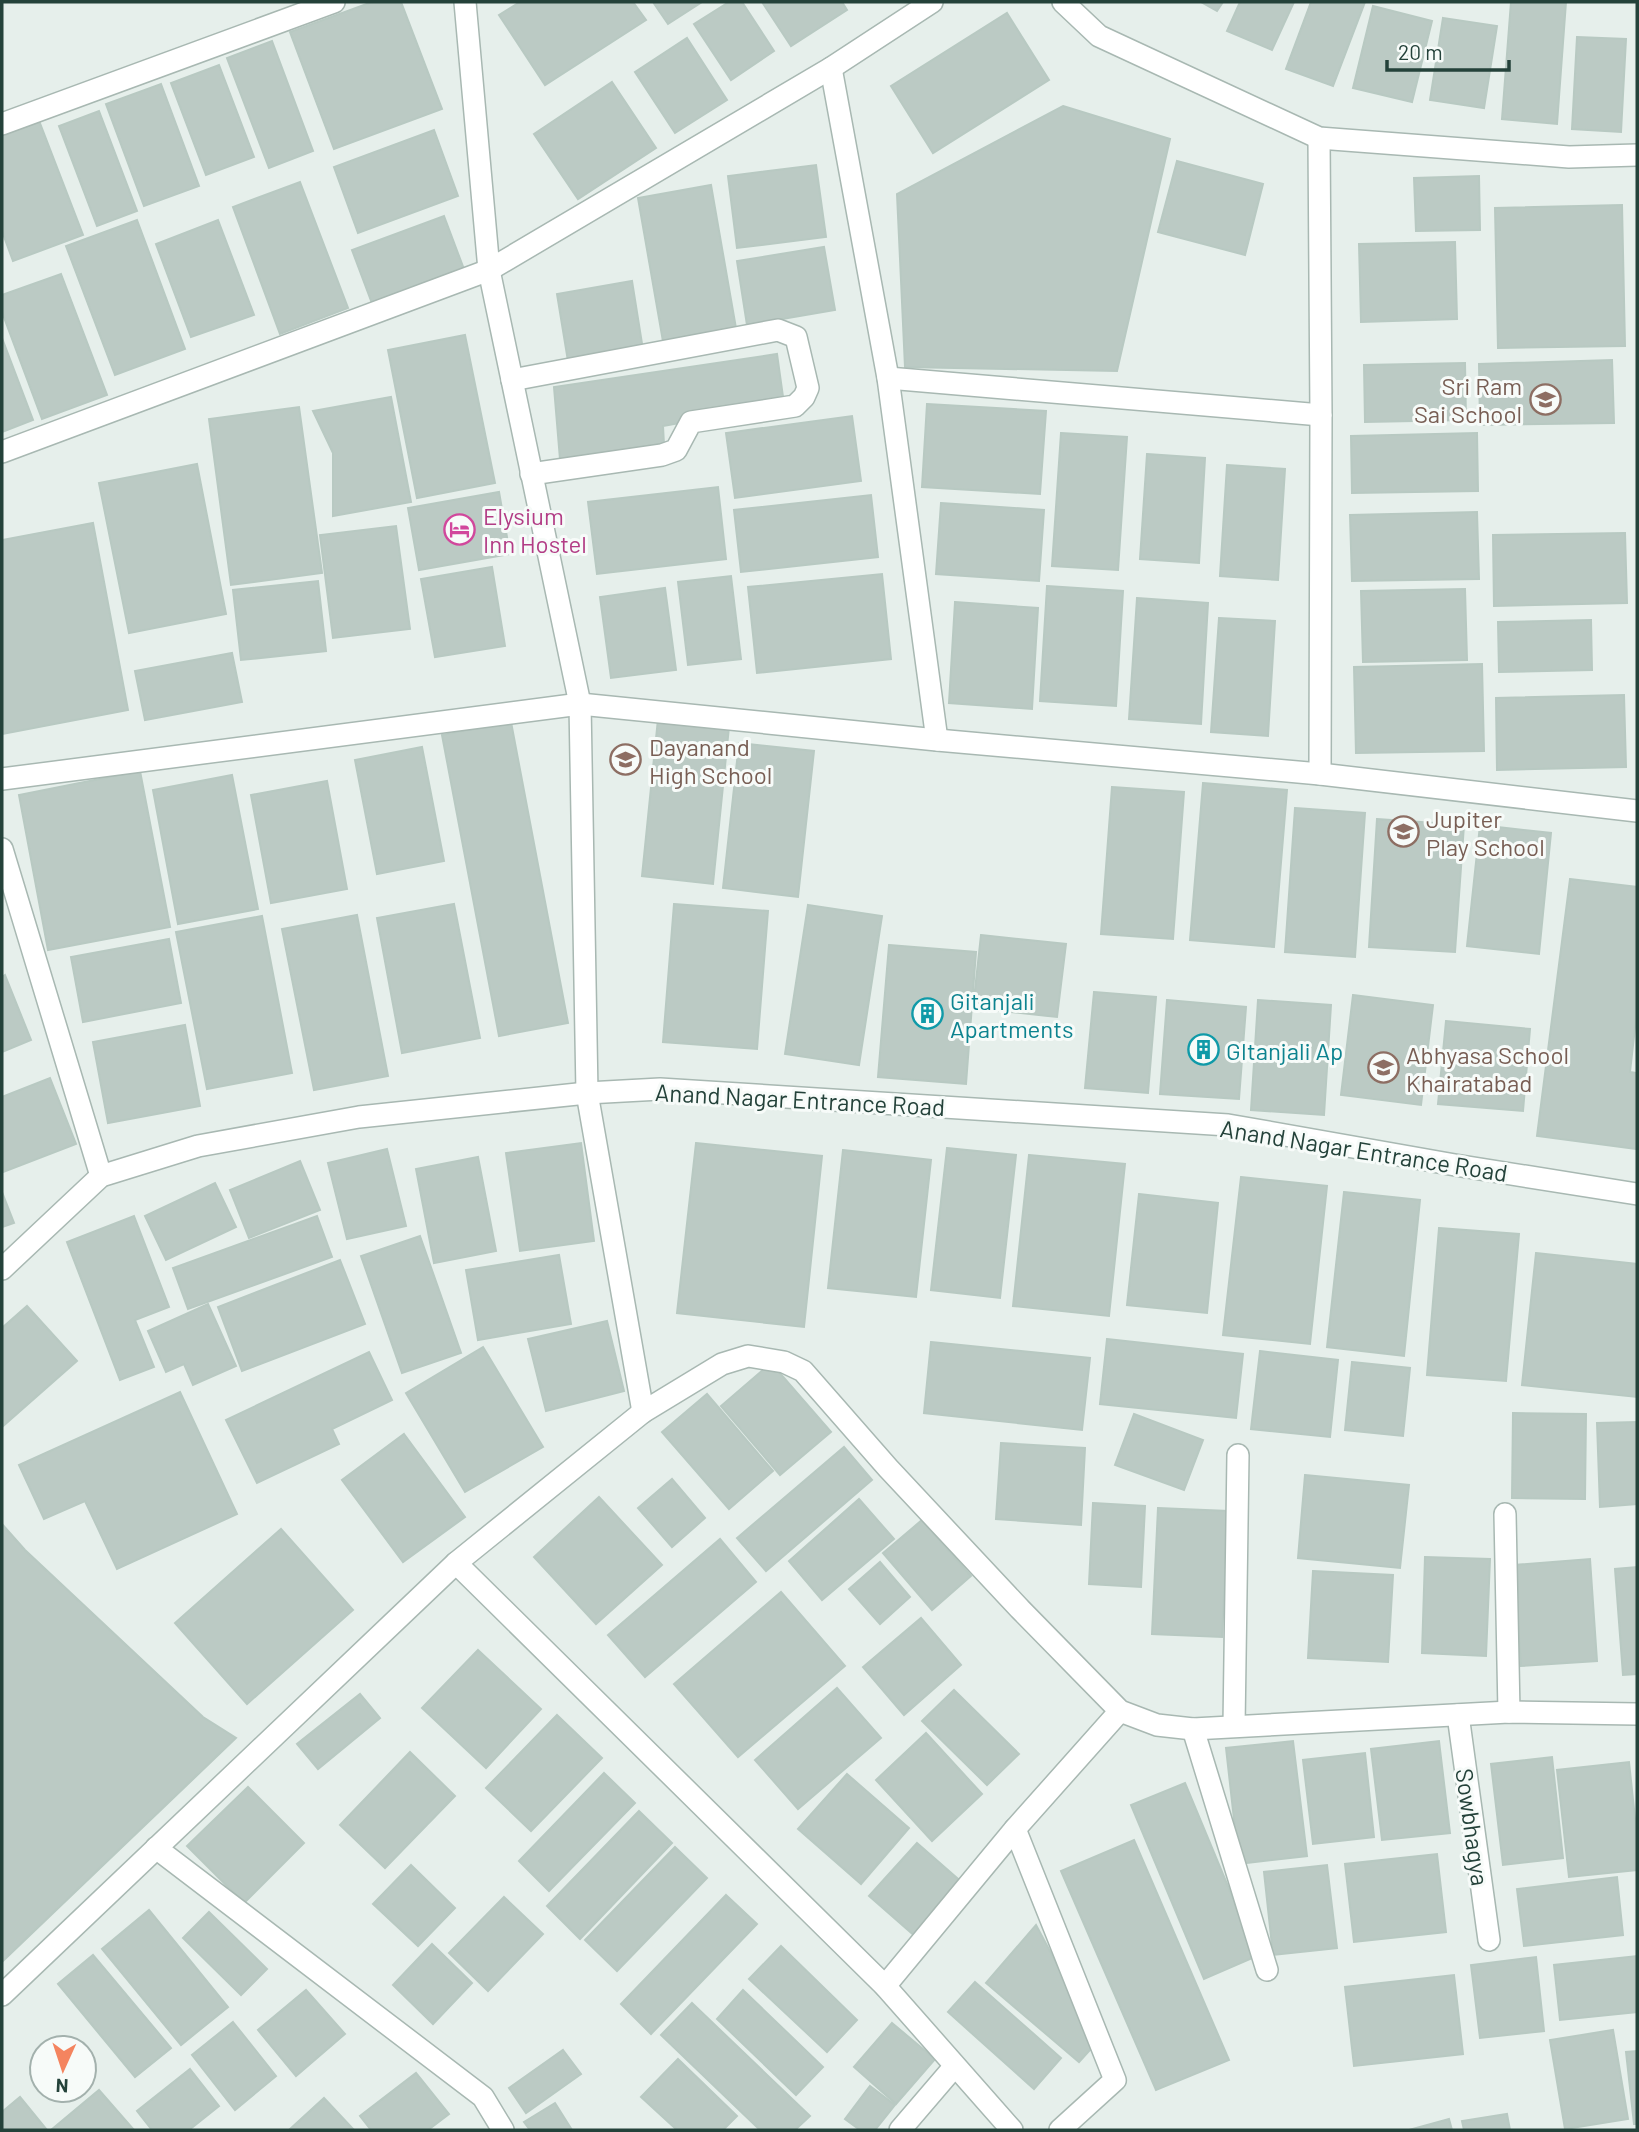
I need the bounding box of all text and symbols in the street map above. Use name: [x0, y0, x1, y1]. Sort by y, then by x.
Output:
scale bar: [1387, 28, 1510, 72]
text: 20 m: [1398, 39, 1443, 64]
place label: Sri Ram Sai School: [1414, 371, 1522, 428]
school or university icon: Sri Ram Sai School: [1528, 382, 1562, 416]
place label: Elysium Inn Hostel: [483, 501, 587, 558]
hotel icon: Elysium Inn Hostel: [443, 512, 477, 546]
place label: Dayanand High School: [649, 732, 772, 789]
school or university icon: Dayanand High School: [609, 743, 643, 777]
place label: Jupiter Play School: [1426, 804, 1545, 861]
school or university icon: Jupiter Play School: [1386, 815, 1420, 849]
place label: Gitanjali Apartments: [950, 986, 1074, 1043]
building icon: Gitanjali Apartments: [910, 997, 944, 1031]
building icon: GItanjali Ap: [1186, 1033, 1220, 1067]
place label: GItanjali Ap: [1226, 1036, 1343, 1065]
place label: Abhyasa School Khairatabad: [1406, 1040, 1569, 1097]
school or university icon: Abhyasa School Khairatabad: [1366, 1051, 1400, 1085]
street label: Anand Nagar Entrance Road: [654, 1077, 946, 1121]
street label: Anand Nagar Entrance Road: [1218, 1113, 1510, 1187]
street label: Sowbhagya: [1450, 1767, 1496, 1887]
north arrow: [28, 2034, 98, 2104]
text: N: [55, 2075, 69, 2098]

